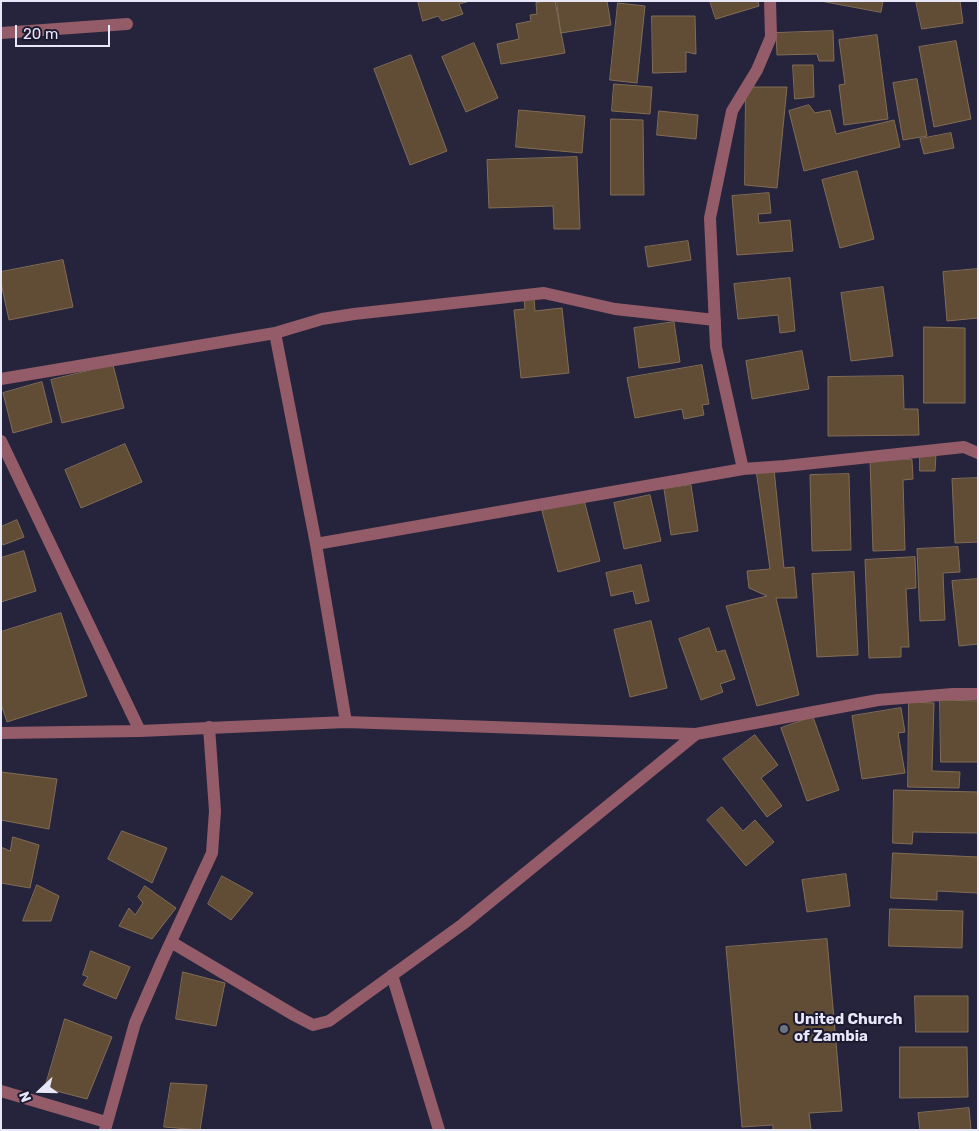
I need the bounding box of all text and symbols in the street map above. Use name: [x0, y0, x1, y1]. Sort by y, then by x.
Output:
scale bar: [18, 15, 112, 47]
text: 20 m: [23, 25, 58, 43]
place label: United Church of Zambia: [794, 1011, 903, 1046]
marker: United Church of Zambia: [778, 1023, 790, 1035]
north arrow: [15, 1066, 65, 1116]
text: N: [16, 1089, 35, 1104]

